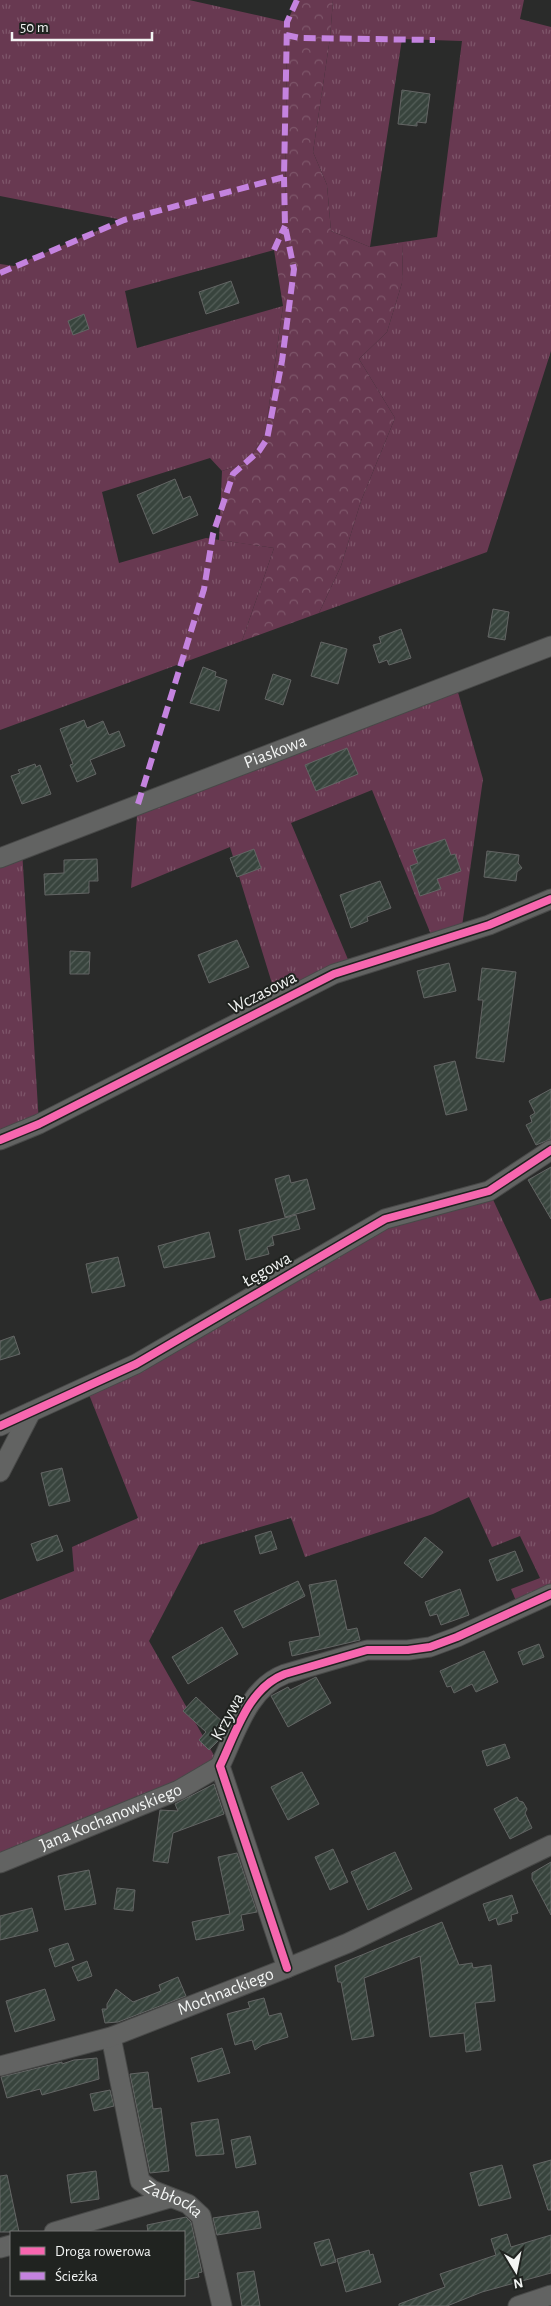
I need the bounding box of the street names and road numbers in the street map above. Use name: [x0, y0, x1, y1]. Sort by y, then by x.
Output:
street label: Piaskowa: [242, 732, 309, 772]
street label: Wczasowa: [226, 968, 300, 1018]
street label: Łęgowa: [240, 1249, 294, 1291]
street label: Krzywa: [208, 1690, 248, 1744]
street label: Jana Kochanowskiego: [37, 1781, 185, 1855]
street label: Mochnackiego: [175, 1965, 277, 2019]
street label: Zabłocka: [140, 2178, 206, 2222]

